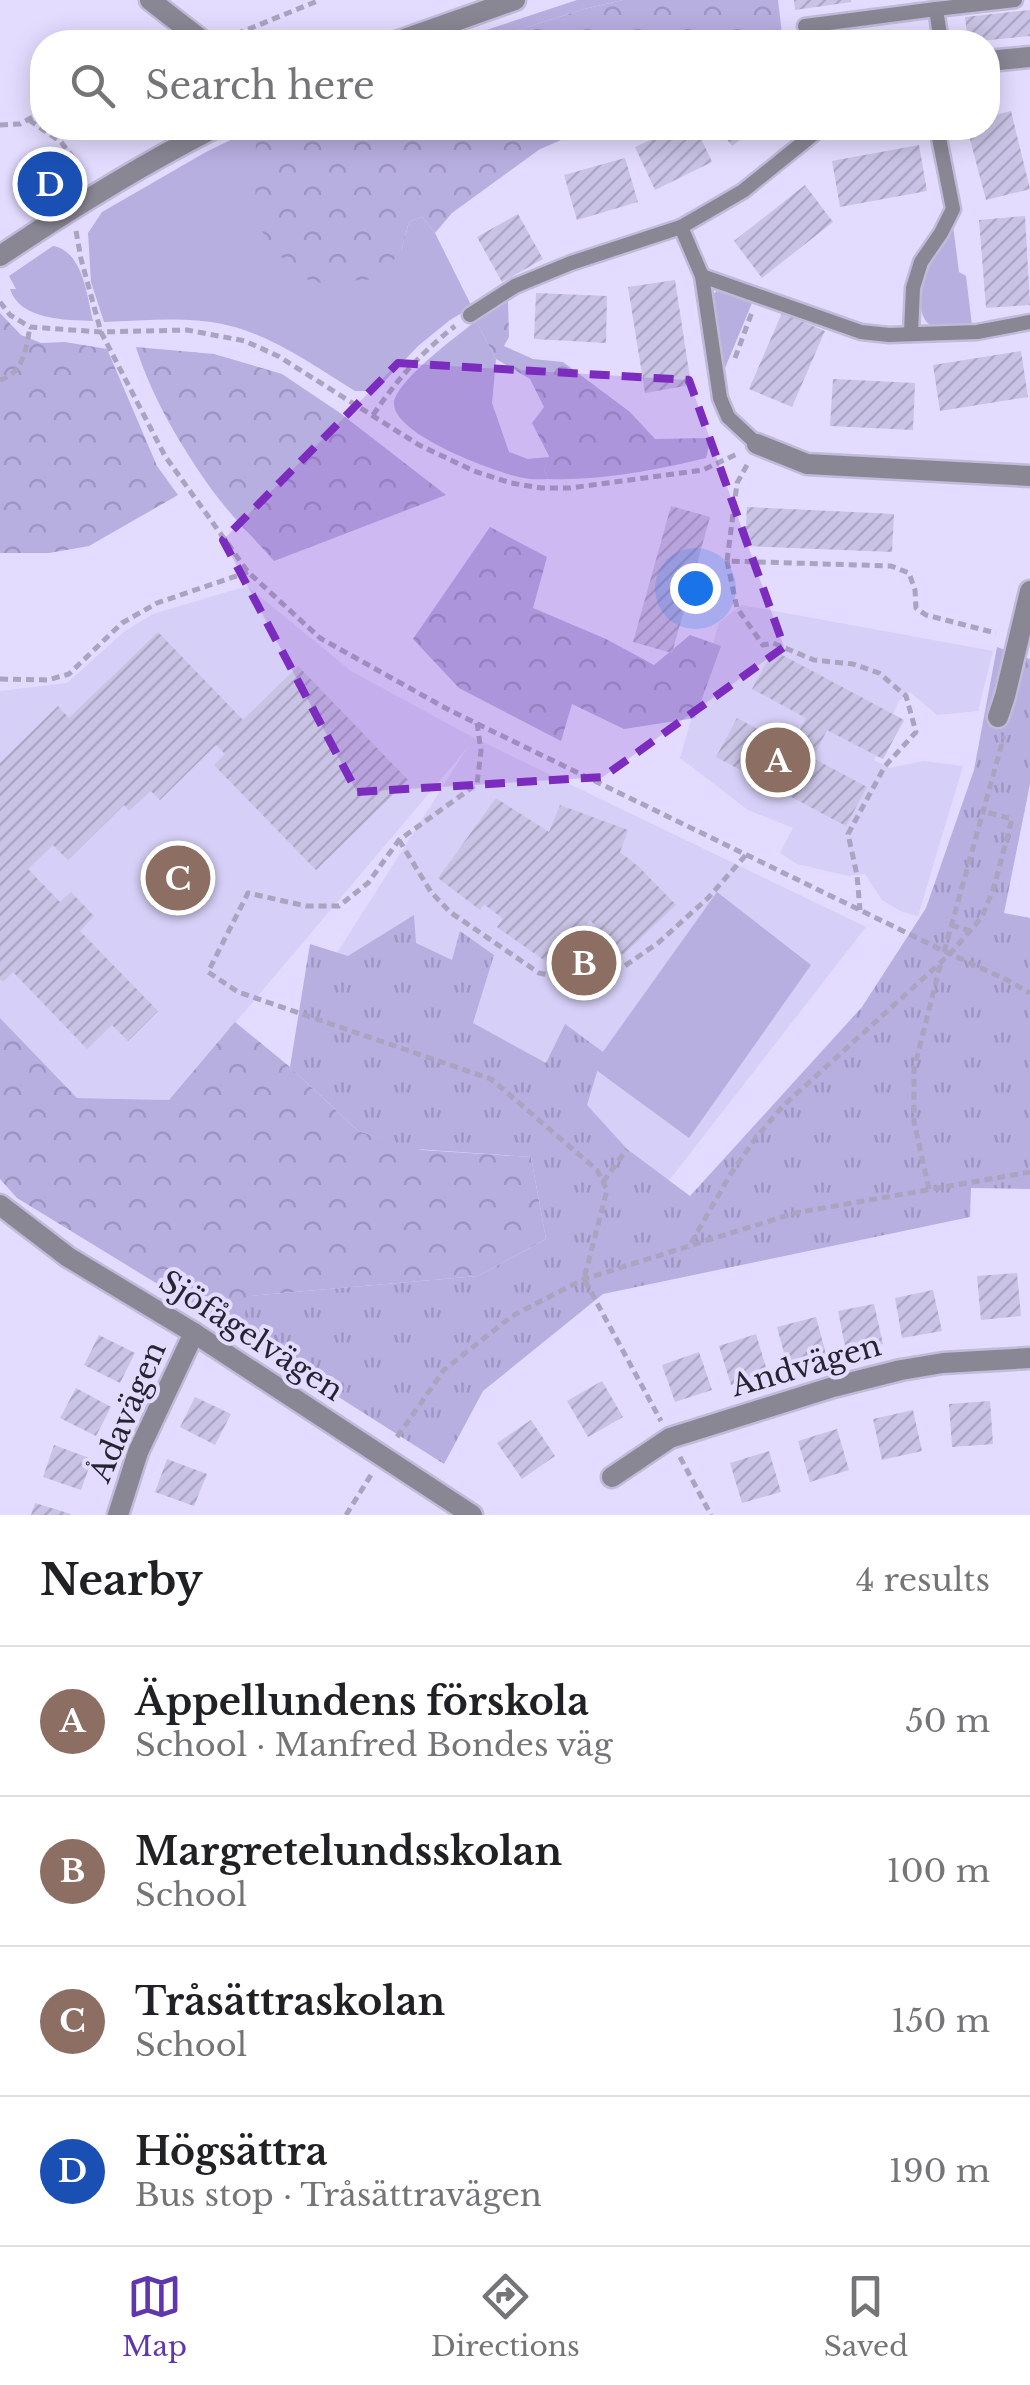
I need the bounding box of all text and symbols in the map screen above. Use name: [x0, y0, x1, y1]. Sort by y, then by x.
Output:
search box: [30, 30, 1000, 140]
icon: search: [65, 58, 120, 113]
text: Search here: [145, 62, 375, 109]
pin: D: [18, 146, 82, 222]
your location: [670, 563, 721, 614]
pin: A: [746, 722, 810, 798]
pin: C: [146, 840, 210, 916]
pin: B: [552, 926, 616, 1000]
street label: Sjöfågelvägen: [152, 1262, 350, 1409]
street label: Andvägen: [726, 1326, 885, 1405]
street label: Ådavägen: [81, 1336, 174, 1489]
text: Nearby: [40, 1554, 203, 1606]
text: 4 results: [856, 1560, 990, 1600]
text: Äppellundens förskola: [135, 1678, 589, 1725]
text: A: [60, 1701, 85, 1741]
text: 50 m: [905, 1701, 990, 1741]
text: School · Manfred Bondes väg: [135, 1725, 613, 1765]
text: Margretelundsskolan: [135, 1828, 562, 1875]
text: B: [60, 1851, 85, 1891]
text: 100 m: [887, 1851, 990, 1891]
text: School: [135, 1875, 247, 1915]
text: Tråsättraskolan: [135, 1978, 445, 2025]
text: C: [59, 2001, 86, 2041]
text: 150 m: [891, 2001, 990, 2041]
text: School: [135, 2025, 247, 2065]
text: Högsättra: [135, 2128, 328, 2175]
text: D: [58, 2151, 87, 2191]
text: 190 m: [889, 2151, 990, 2191]
text: Bus stop · Tråsättravägen: [135, 2175, 542, 2215]
tab: Map: [122, 2269, 187, 2364]
tab: Directions: [431, 2269, 580, 2364]
tab: Saved: [824, 2269, 908, 2364]

